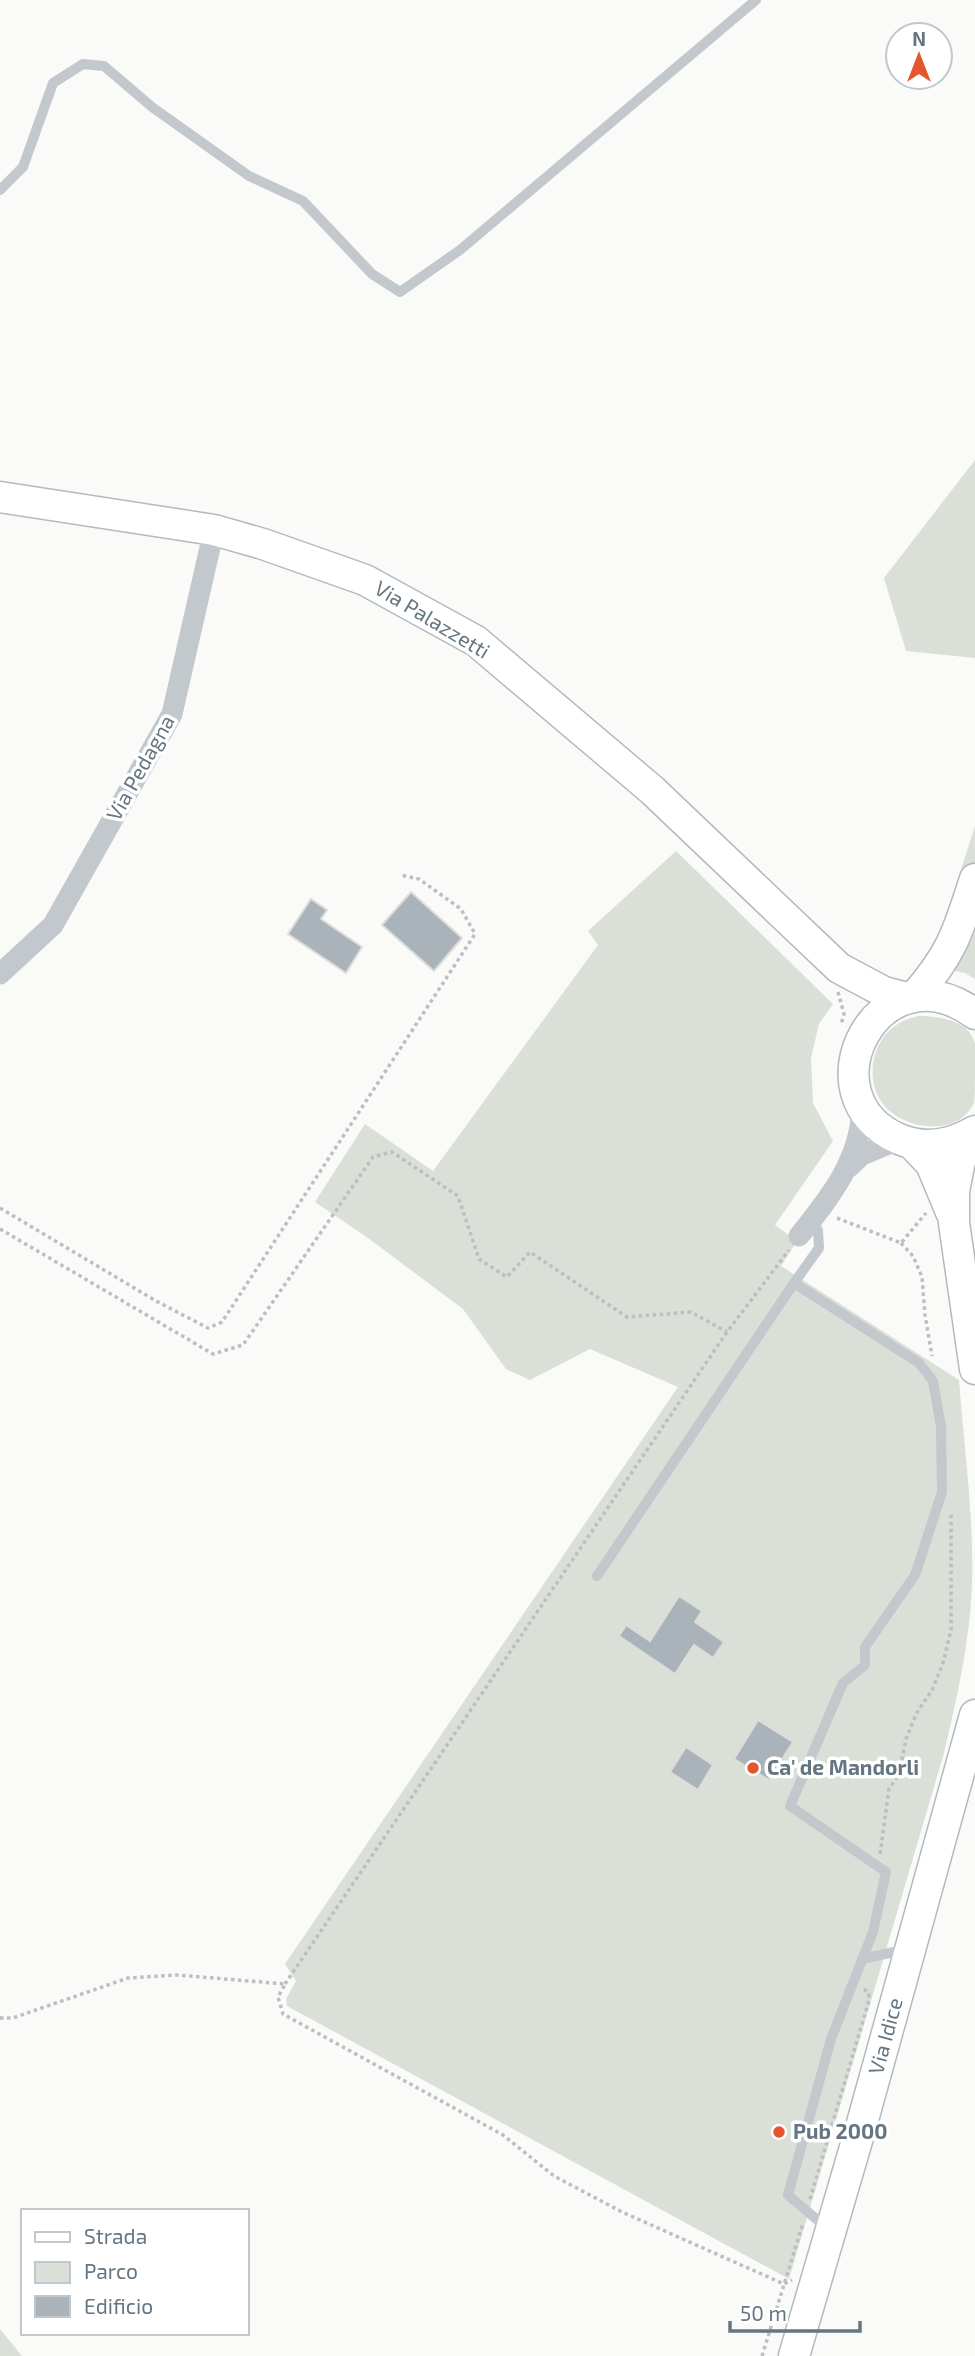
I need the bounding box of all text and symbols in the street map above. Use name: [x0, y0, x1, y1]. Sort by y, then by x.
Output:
north arrow: [884, 21, 954, 91]
text: N: [912, 27, 926, 50]
street label: Via Palazzetti: [371, 575, 495, 663]
street label: Via Pedagna: [100, 710, 179, 824]
place label: Ca' de Mandorli: [767, 1754, 919, 1779]
marker: Ca' de Mandorli: [745, 1760, 761, 1776]
street label: Via Idice: [862, 1995, 907, 2077]
place label: Pub 2000: [793, 2118, 887, 2143]
marker: Pub 2000: [771, 2124, 787, 2140]
legend: [21, 2209, 248, 2335]
text: Strada: [84, 2223, 147, 2248]
text: Parco: [84, 2258, 138, 2283]
scale bar: [730, 2290, 860, 2334]
text: Edificio: [84, 2293, 153, 2318]
text: 50 m: [740, 2300, 787, 2325]

